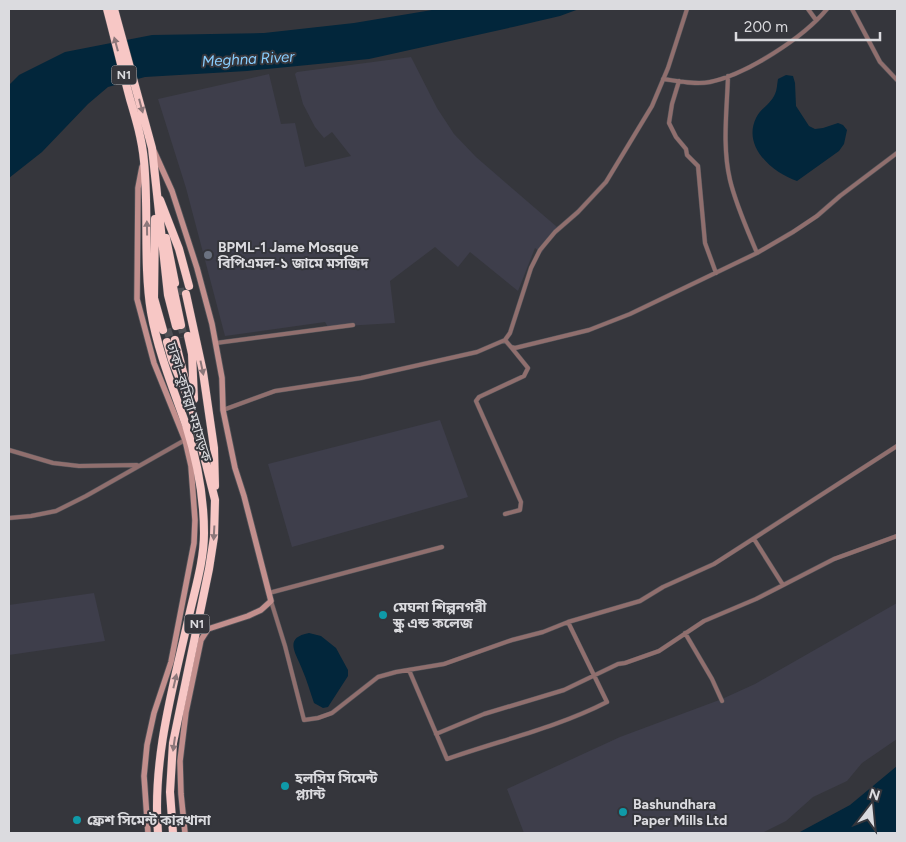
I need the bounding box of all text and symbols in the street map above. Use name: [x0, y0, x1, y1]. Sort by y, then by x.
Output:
scale bar: [736, 10, 880, 42]
text: 200 m: [744, 18, 788, 36]
one-way arrow: [112, 36, 120, 52]
water label: Meghna River: [201, 48, 296, 70]
road number: N1: [112, 66, 136, 84]
one-way arrow: [137, 99, 145, 114]
one-way arrow: [142, 220, 150, 236]
place label: BPML-1 Jame Mosque বিপিএমল-১ জামে মসজিদ: [217, 239, 370, 272]
marker: BPML-1 Jame Mosque বিপিএমল-১ জামে মসজিদ: [202, 249, 214, 261]
street label: ঢাকা–কুমিল্লা মহাসড়ক: [162, 339, 215, 464]
one-way arrow: [198, 361, 206, 377]
one-way arrow: [209, 525, 217, 541]
place label: মেঘনা শিল্পনগরী স্কুল এন্ড কলেজ: [392, 599, 488, 632]
marker: মেঘনা শিল্পনগরী স্কুল এন্ড কলেজ: [377, 609, 389, 621]
road number: N1: [184, 614, 210, 634]
one-way arrow: [171, 673, 179, 689]
one-way arrow: [169, 736, 177, 752]
place label: হলসিম সিমেন্ট প্ল্যান্ট: [294, 770, 378, 803]
marker: হলসিম সিমেন্ট প্ল্যান্ট: [279, 780, 291, 792]
north arrow: [846, 782, 896, 832]
text: N: [867, 785, 882, 805]
place label: Bashundhara Paper Mills Ltd: [633, 796, 727, 829]
marker: Bashundhara Paper Mills Ltd: [617, 806, 629, 818]
place label: ফ্রেশ সিমেন্ট কারখানা: [87, 812, 212, 829]
marker: ফ্রেশ সিমেন্ট কারখানা: [71, 814, 83, 826]

